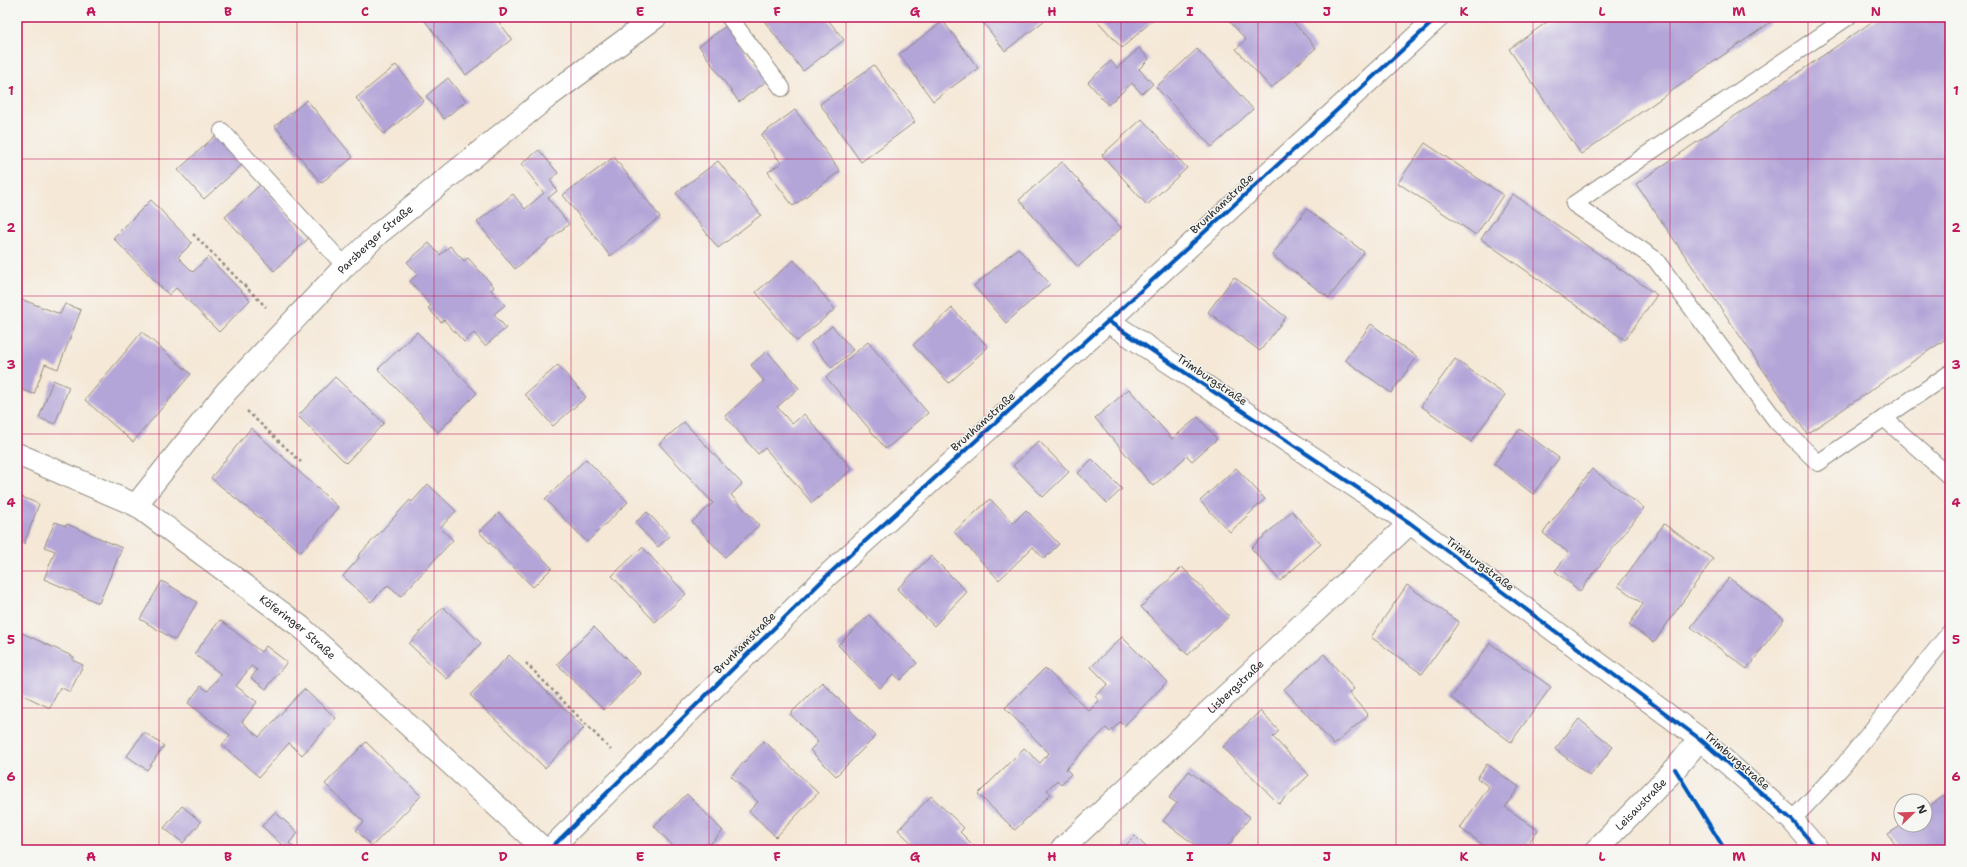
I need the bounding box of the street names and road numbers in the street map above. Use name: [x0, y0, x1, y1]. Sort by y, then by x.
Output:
street label: Brunhamstraße: [1187, 171, 1257, 237]
street label: Parsberger Straße: [334, 201, 416, 277]
street label: Trimburgstraße: [1174, 351, 1250, 409]
street label: Brunhamstraße: [948, 389, 1018, 455]
street label: Trimburgstraße: [1443, 533, 1517, 595]
street label: Köferinger Straße: [256, 591, 339, 663]
street label: Brunhamstraße: [711, 609, 779, 677]
street label: Lisbergstraße: [1204, 656, 1267, 717]
street label: Trimburgstraße: [1701, 728, 1773, 794]
street label: Leisaustraße: [1612, 775, 1670, 834]

